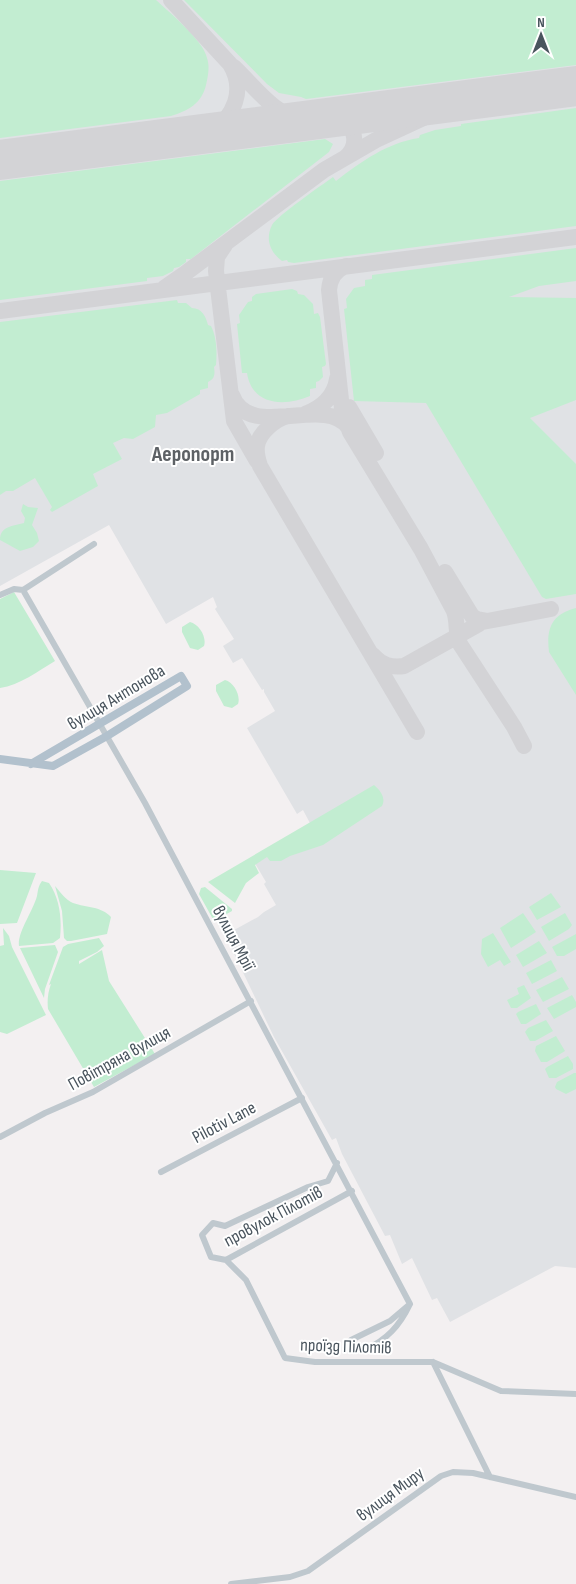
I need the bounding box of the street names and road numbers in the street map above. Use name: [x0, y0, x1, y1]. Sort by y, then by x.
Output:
street label: вулиця Антонова: [64, 660, 169, 735]
street label: вулиця Мрії: [208, 902, 260, 975]
street label: Повітряна вулиця: [64, 1022, 174, 1095]
street label: Pilotiv Lane: [189, 1097, 260, 1148]
street label: провулок Пілотів: [220, 1182, 326, 1251]
street label: проїзд Пілотів: [300, 1334, 392, 1359]
street label: вулиця Миру: [353, 1463, 428, 1526]

